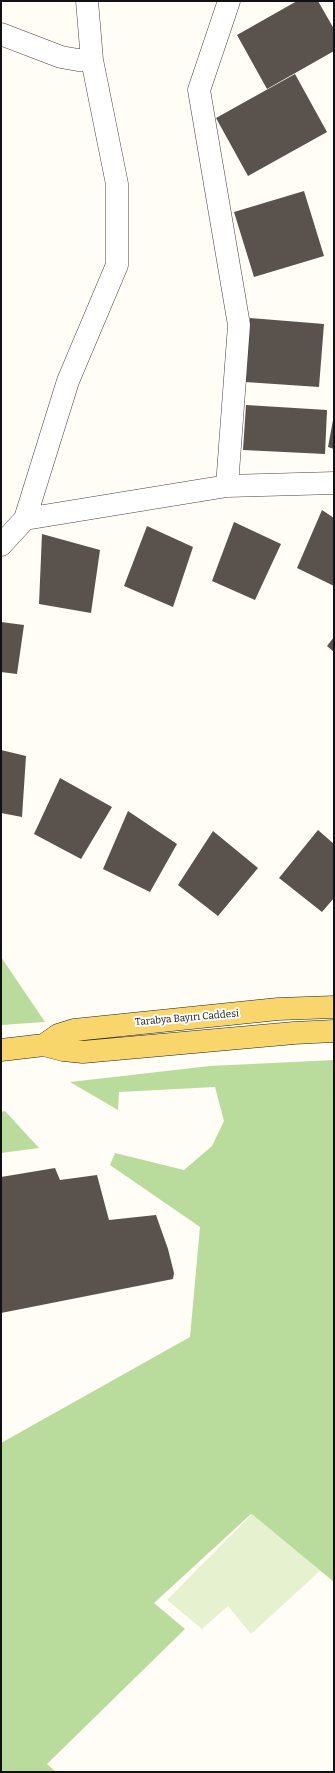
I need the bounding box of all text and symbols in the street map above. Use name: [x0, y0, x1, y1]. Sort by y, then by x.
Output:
street label: Tarabya Bayırı Caddesi: [135, 1007, 239, 1029]

